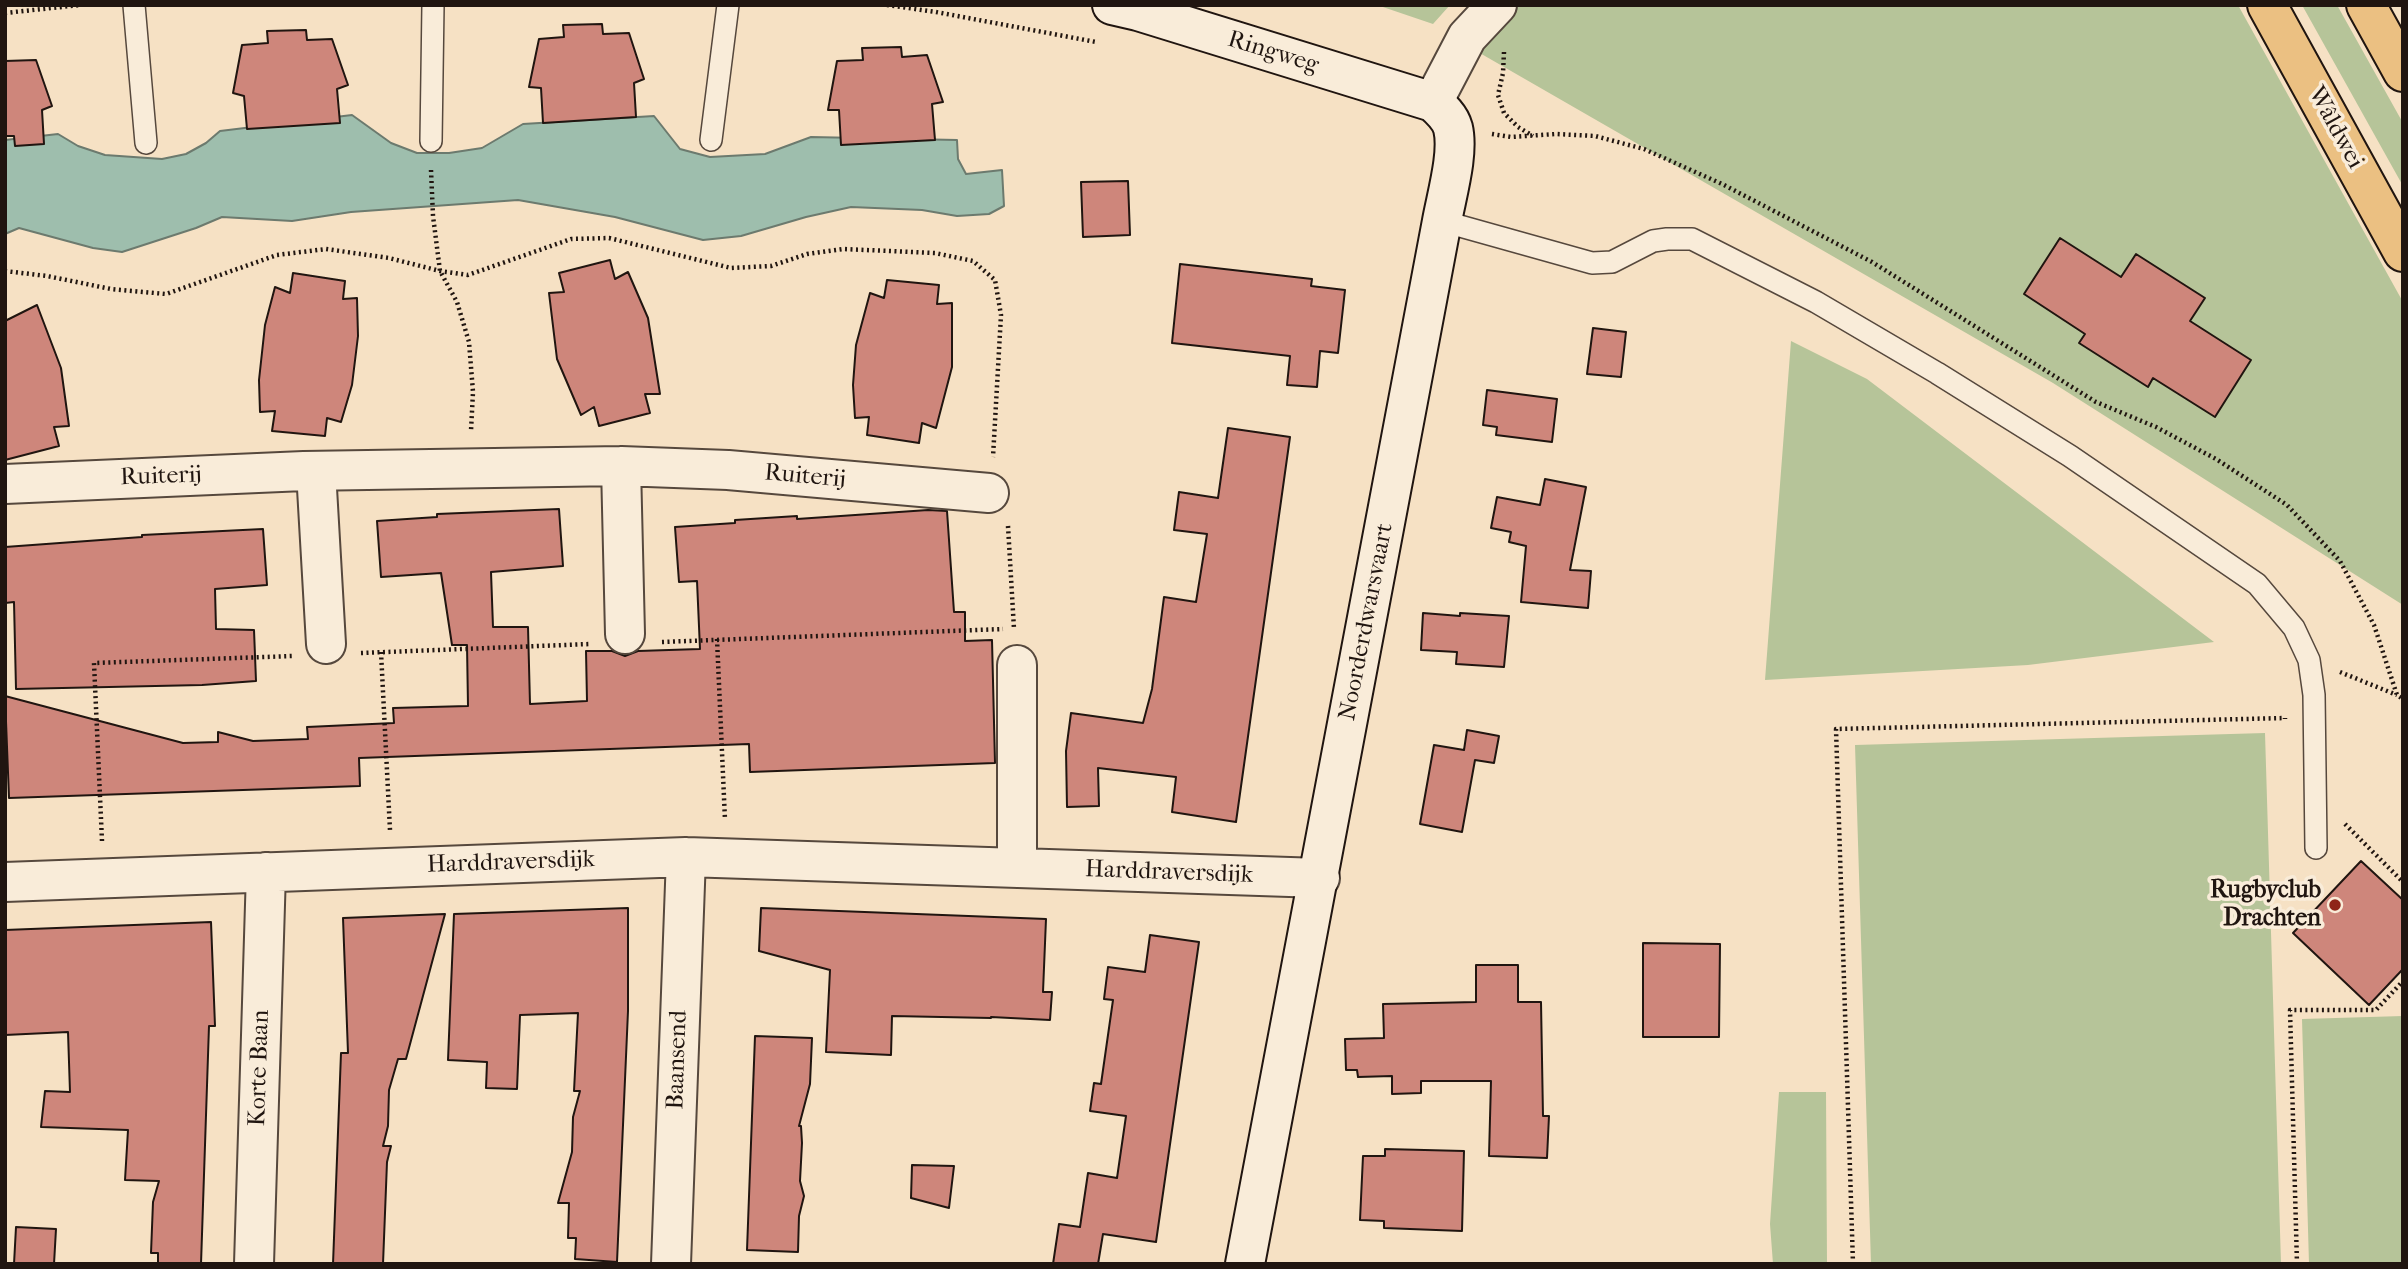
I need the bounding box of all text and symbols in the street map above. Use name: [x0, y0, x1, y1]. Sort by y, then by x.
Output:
street label: Ringweg: [1224, 26, 1322, 80]
street label: Wâldwei: [2301, 82, 2369, 174]
street label: Ruiterij: [763, 459, 847, 495]
street label: Ruiterij: [120, 461, 202, 493]
street label: Noorderdwarsvaart: [1334, 521, 1400, 723]
street label: Harddraversdijk: [427, 846, 595, 880]
street label: Harddraversdijk: [1085, 856, 1253, 890]
place label: Rugbyclub Drachten: [2210, 877, 2321, 933]
marker: Rugbyclub Drachten: [2327, 897, 2343, 913]
street label: Korte Baan: [244, 1009, 276, 1127]
street label: Baansend: [662, 1010, 694, 1110]

